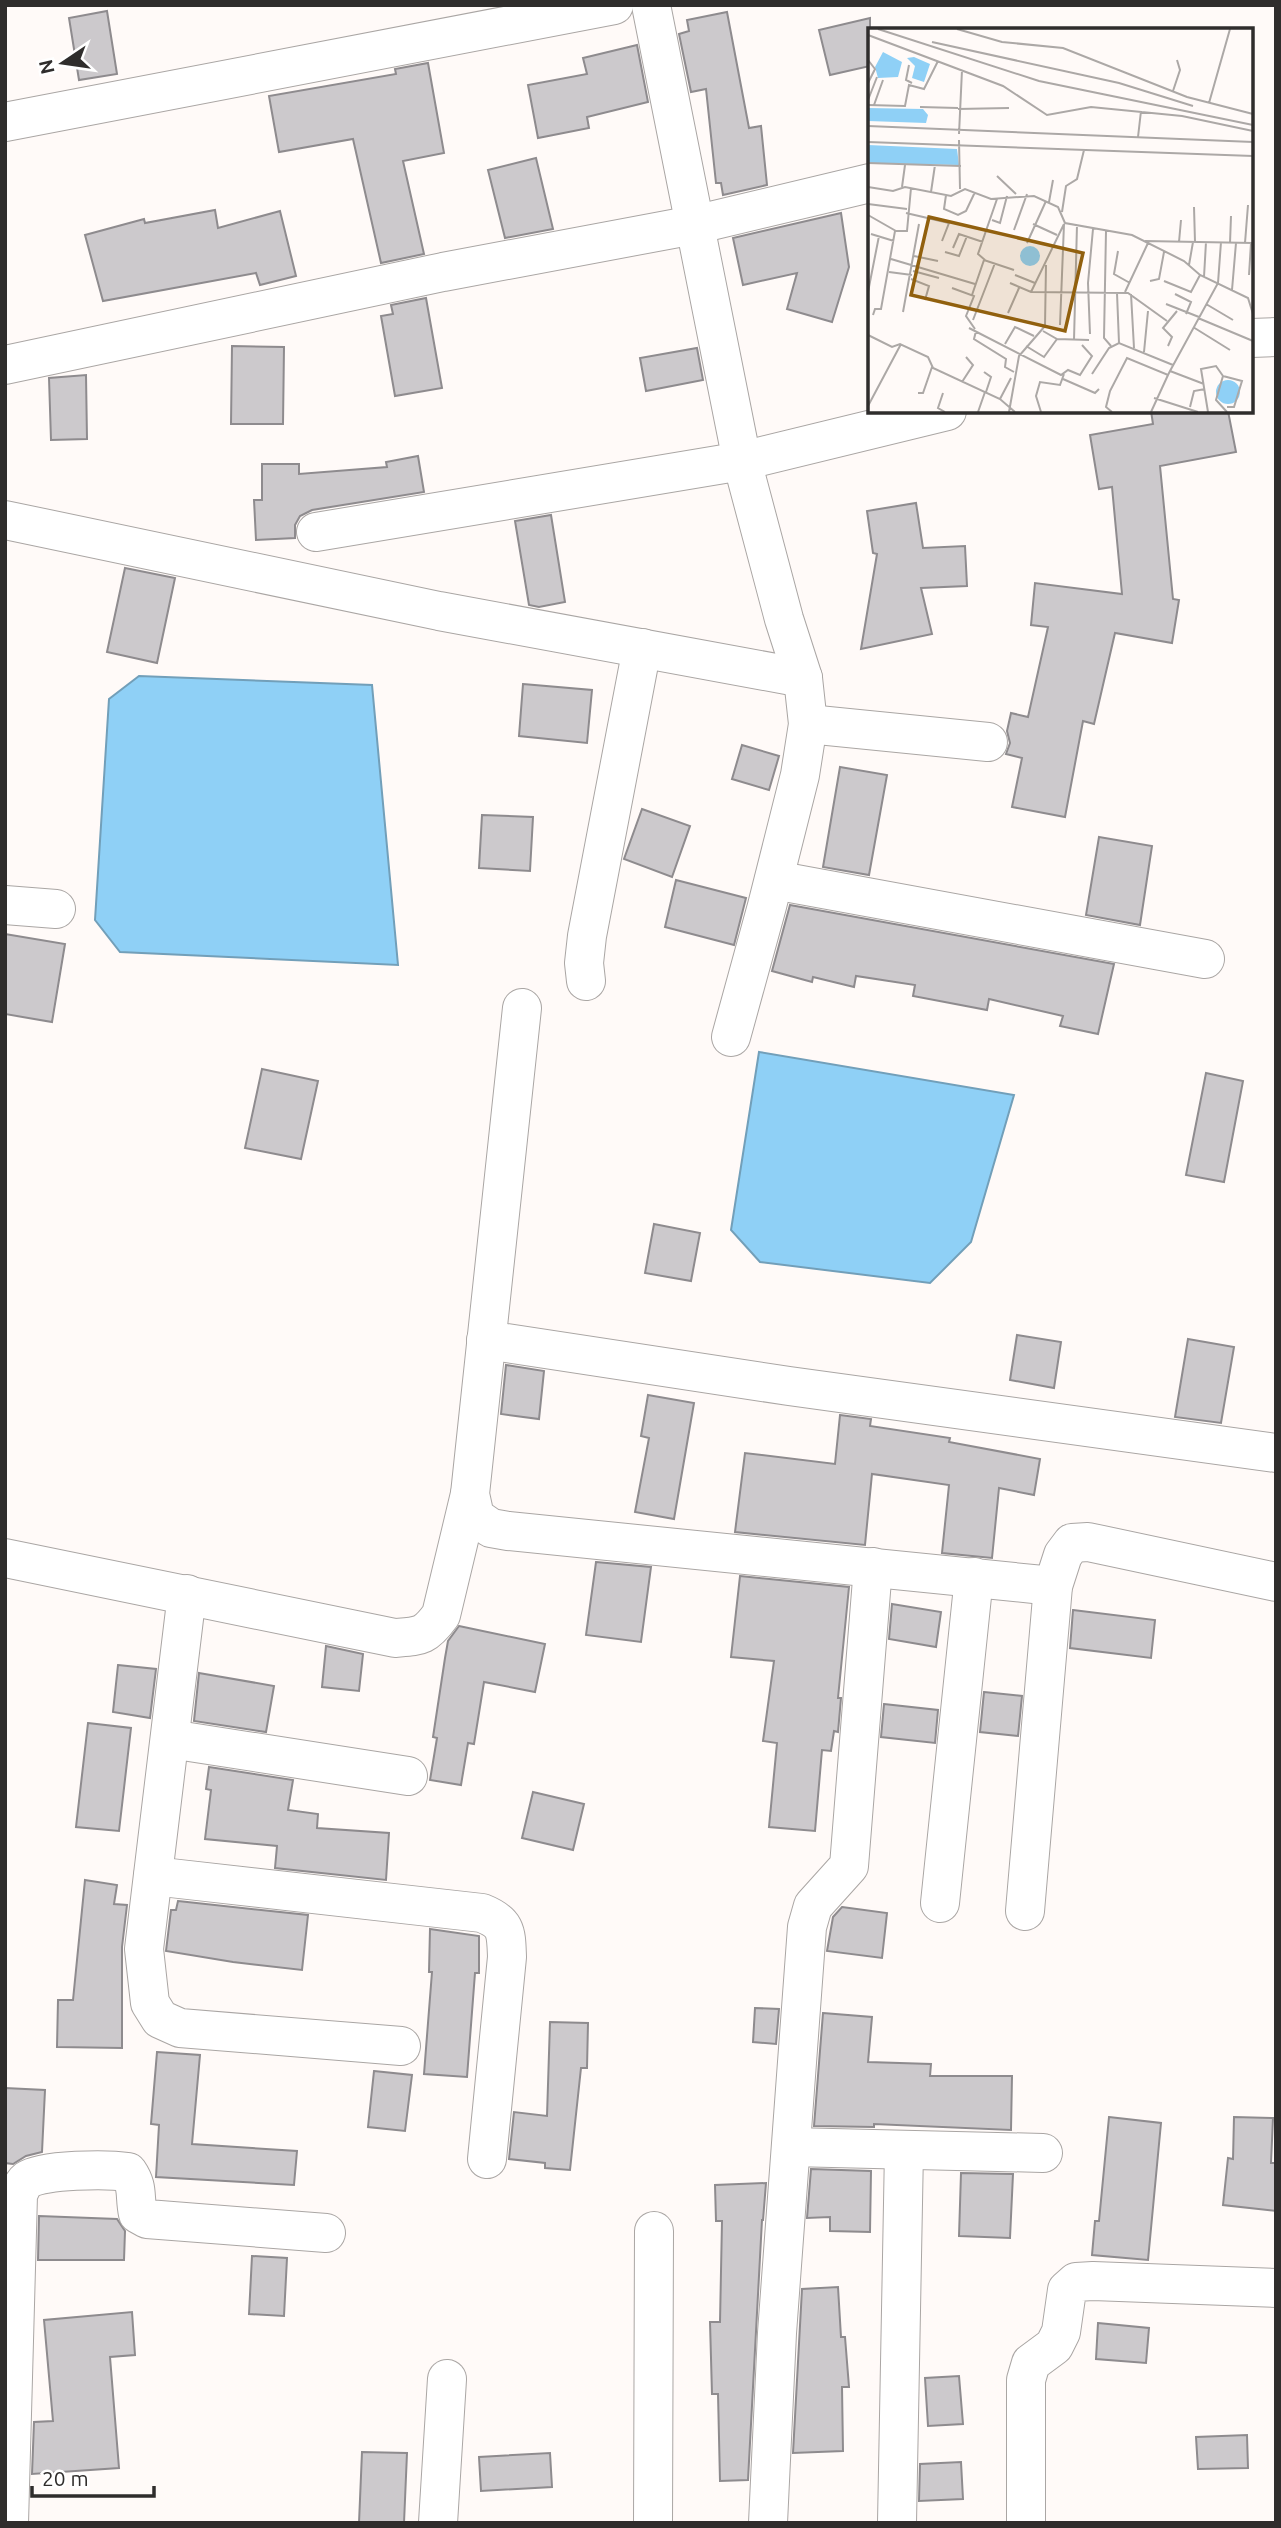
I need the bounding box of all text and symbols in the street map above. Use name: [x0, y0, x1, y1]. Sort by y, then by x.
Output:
north arrow: [28, 28, 98, 98]
inset map: [868, 28, 1253, 413]
text: N: [34, 57, 59, 76]
scale bar: [32, 2454, 154, 2498]
text: 20 m: [42, 2466, 89, 2490]

